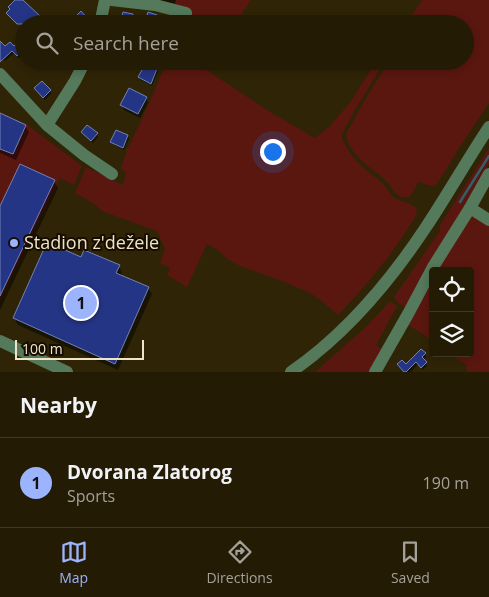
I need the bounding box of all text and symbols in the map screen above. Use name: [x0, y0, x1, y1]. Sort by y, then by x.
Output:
search box: [15, 15, 474, 70]
icon: search: [33, 29, 61, 57]
text: Search here: [73, 30, 179, 56]
your location: [260, 139, 286, 165]
place label: Stadion z'dežele: [24, 230, 159, 254]
marker: Stadion z'dežele: [8, 237, 20, 249]
map controls: [429, 267, 474, 357]
button: locate: [429, 267, 474, 312]
pin: 1: [65, 284, 97, 322]
button: layers: [429, 312, 474, 357]
scale bar: [15, 337, 144, 360]
text: 100 m: [22, 339, 63, 358]
text: Nearby: [20, 391, 97, 419]
text: Dvorana Zlatorog: [67, 459, 232, 485]
text: 1: [31, 472, 41, 494]
text: 190 m: [423, 472, 469, 494]
text: Sports: [67, 485, 115, 507]
tab: Map: [59, 538, 88, 587]
tab: Directions: [206, 538, 273, 587]
tab: Saved: [391, 538, 430, 587]

